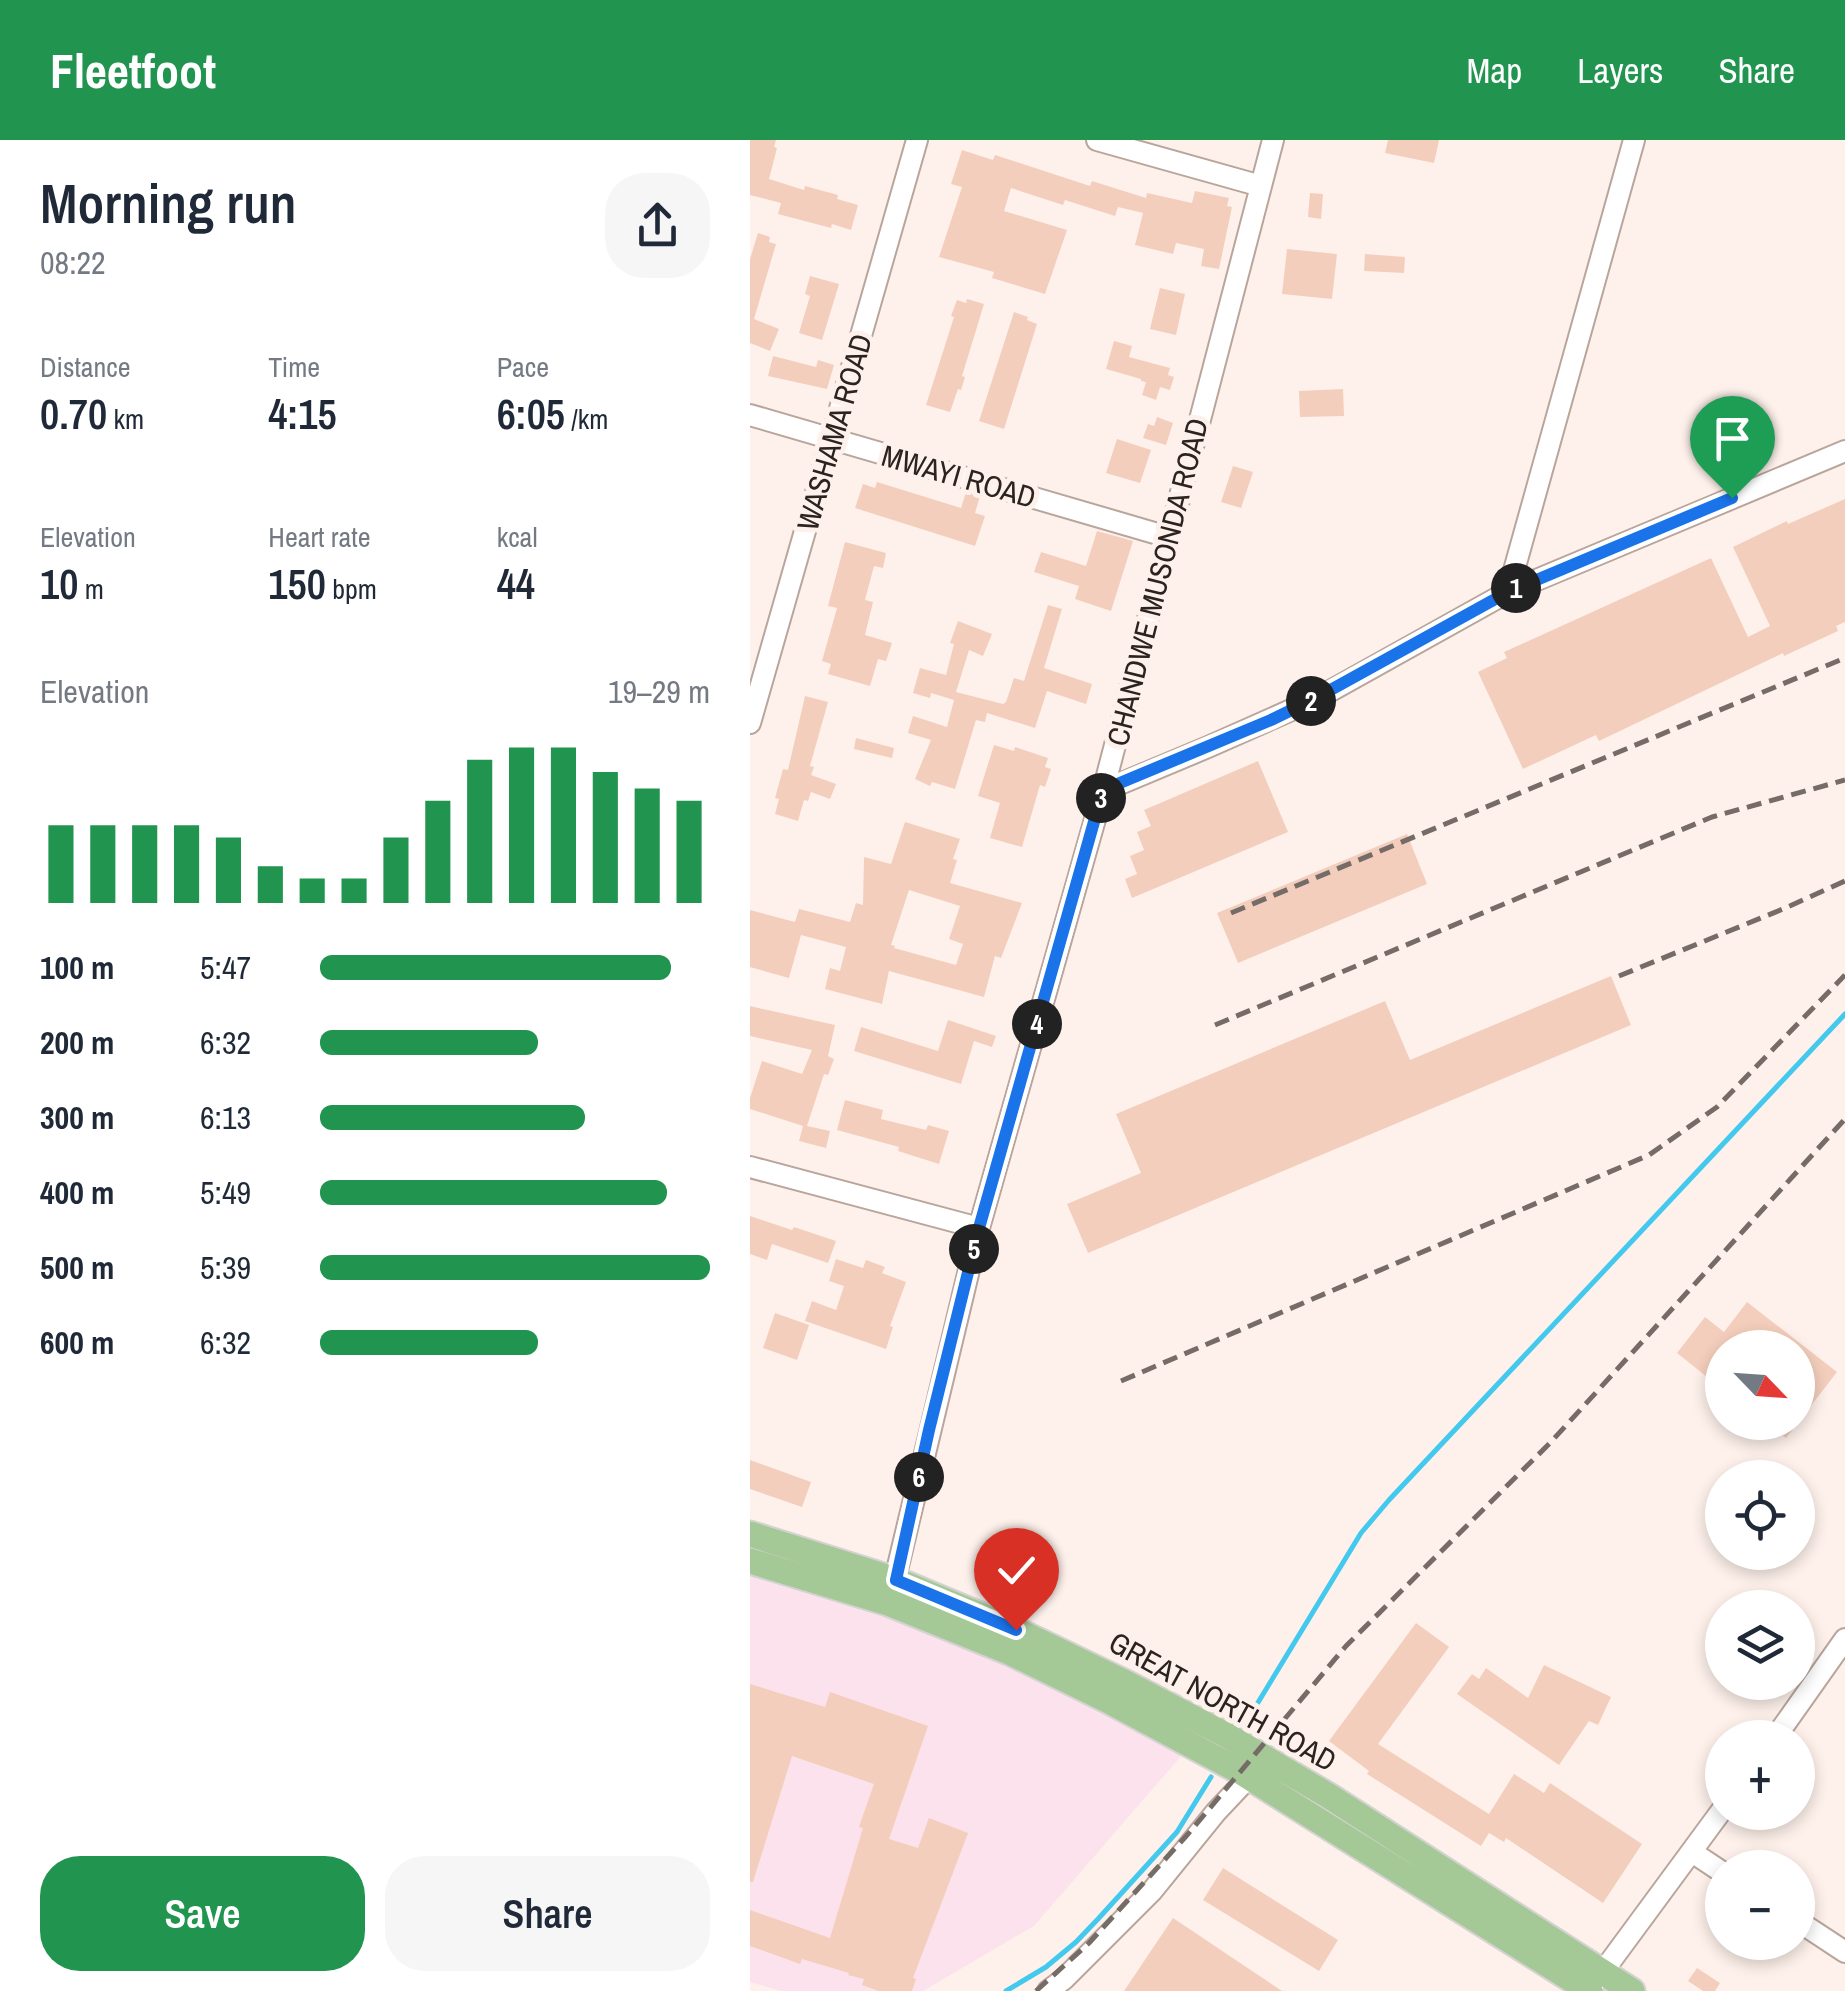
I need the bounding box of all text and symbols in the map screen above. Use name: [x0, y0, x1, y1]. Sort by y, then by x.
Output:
text: Fleetfoot: [50, 38, 216, 103]
text: Map: [1466, 47, 1522, 94]
text: Layers: [1577, 47, 1663, 94]
text: Share: [1718, 47, 1795, 94]
text: Morning run: [40, 166, 296, 240]
button: share: [605, 173, 710, 278]
text: 08:22: [40, 241, 106, 284]
street label: WASHAMA ROAD: [787, 329, 881, 535]
text: Distance: [40, 348, 131, 386]
text: Time: [268, 348, 320, 386]
text: Pace: [497, 348, 549, 386]
text: 0.70: [40, 386, 107, 442]
text: 4:15: [268, 386, 337, 442]
text: 6:05: [497, 386, 565, 442]
pin: [1690, 396, 1775, 499]
text: km: [107, 400, 144, 438]
text: /km: [565, 400, 608, 438]
icon: arrive: [1705, 411, 1760, 466]
street label: CHANDWE MUSONDA ROAD: [1097, 414, 1217, 750]
street label: MWAYI ROAD: [877, 435, 1041, 517]
text: Elevation: [40, 518, 136, 556]
text: Heart rate: [268, 518, 370, 556]
text: kcal: [497, 518, 537, 556]
text: 10: [40, 556, 78, 612]
text: 150: [268, 556, 326, 612]
text: 44: [497, 556, 535, 612]
pin: 1: [1491, 563, 1541, 613]
text: 1: [1510, 569, 1522, 607]
text: m: [78, 570, 104, 608]
text: bpm: [326, 570, 377, 608]
text: Elevation: [40, 670, 149, 713]
text: 19–29 m: [608, 670, 710, 713]
pin: 2: [1286, 676, 1336, 726]
text: 2: [1305, 682, 1317, 720]
pin: 3: [1076, 773, 1126, 823]
text: 3: [1095, 779, 1107, 817]
text: 100 m: [40, 946, 114, 989]
text: 5:47: [200, 946, 251, 989]
pin: 4: [1012, 999, 1062, 1049]
text: 4: [1031, 1005, 1043, 1043]
text: 200 m: [40, 1021, 114, 1064]
text: 6:32: [200, 1021, 251, 1064]
text: 300 m: [40, 1096, 114, 1139]
text: 6:13: [200, 1096, 251, 1139]
text: 400 m: [40, 1171, 114, 1214]
text: 5:49: [200, 1171, 251, 1214]
pin: 5: [949, 1224, 999, 1274]
text: 5: [968, 1230, 980, 1268]
text: 500 m: [40, 1246, 114, 1289]
text: 5:39: [200, 1246, 251, 1289]
text: 600 m: [40, 1321, 114, 1364]
text: 6:32: [200, 1321, 251, 1364]
north arrow: [1705, 1330, 1815, 1440]
map controls: [1705, 1330, 1815, 1960]
pin: 6: [894, 1452, 944, 1502]
text: 6: [913, 1458, 925, 1496]
button: locate: [1705, 1460, 1815, 1570]
pin: [974, 1528, 1059, 1631]
icon: check: [989, 1543, 1044, 1598]
button: layers: [1705, 1590, 1815, 1700]
street label: GREAT NORTH ROAD: [1102, 1622, 1344, 1780]
button: +: [1705, 1720, 1815, 1830]
button: −: [1705, 1850, 1815, 1960]
button: Save: [40, 1856, 365, 1971]
button: Share: [385, 1856, 710, 1971]

